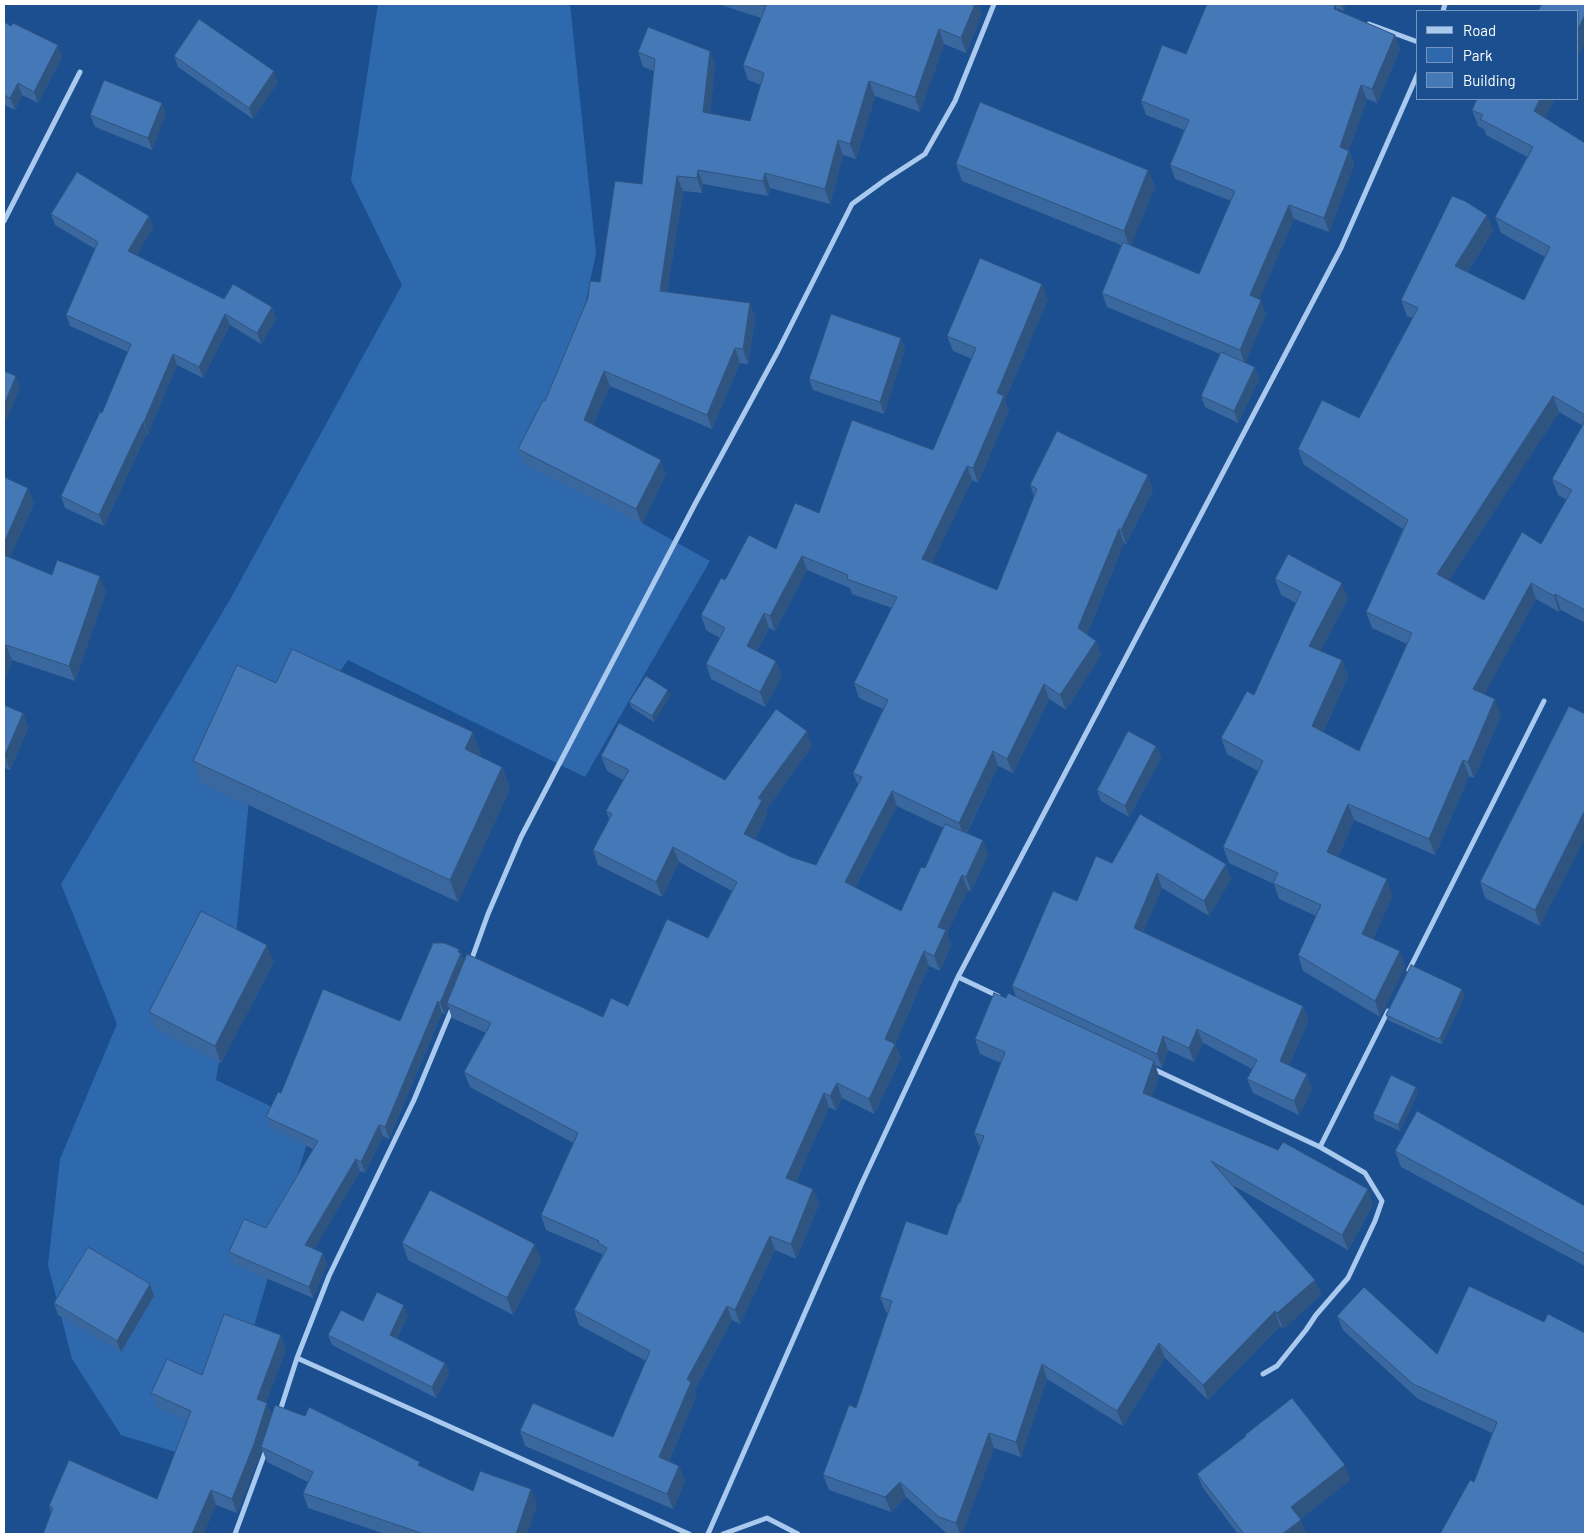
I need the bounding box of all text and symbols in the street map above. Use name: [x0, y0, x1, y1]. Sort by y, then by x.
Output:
legend: [1416, 10, 1579, 100]
text: Road: [1463, 21, 1496, 39]
text: Park: [1463, 46, 1492, 64]
text: Building: [1463, 71, 1516, 89]

